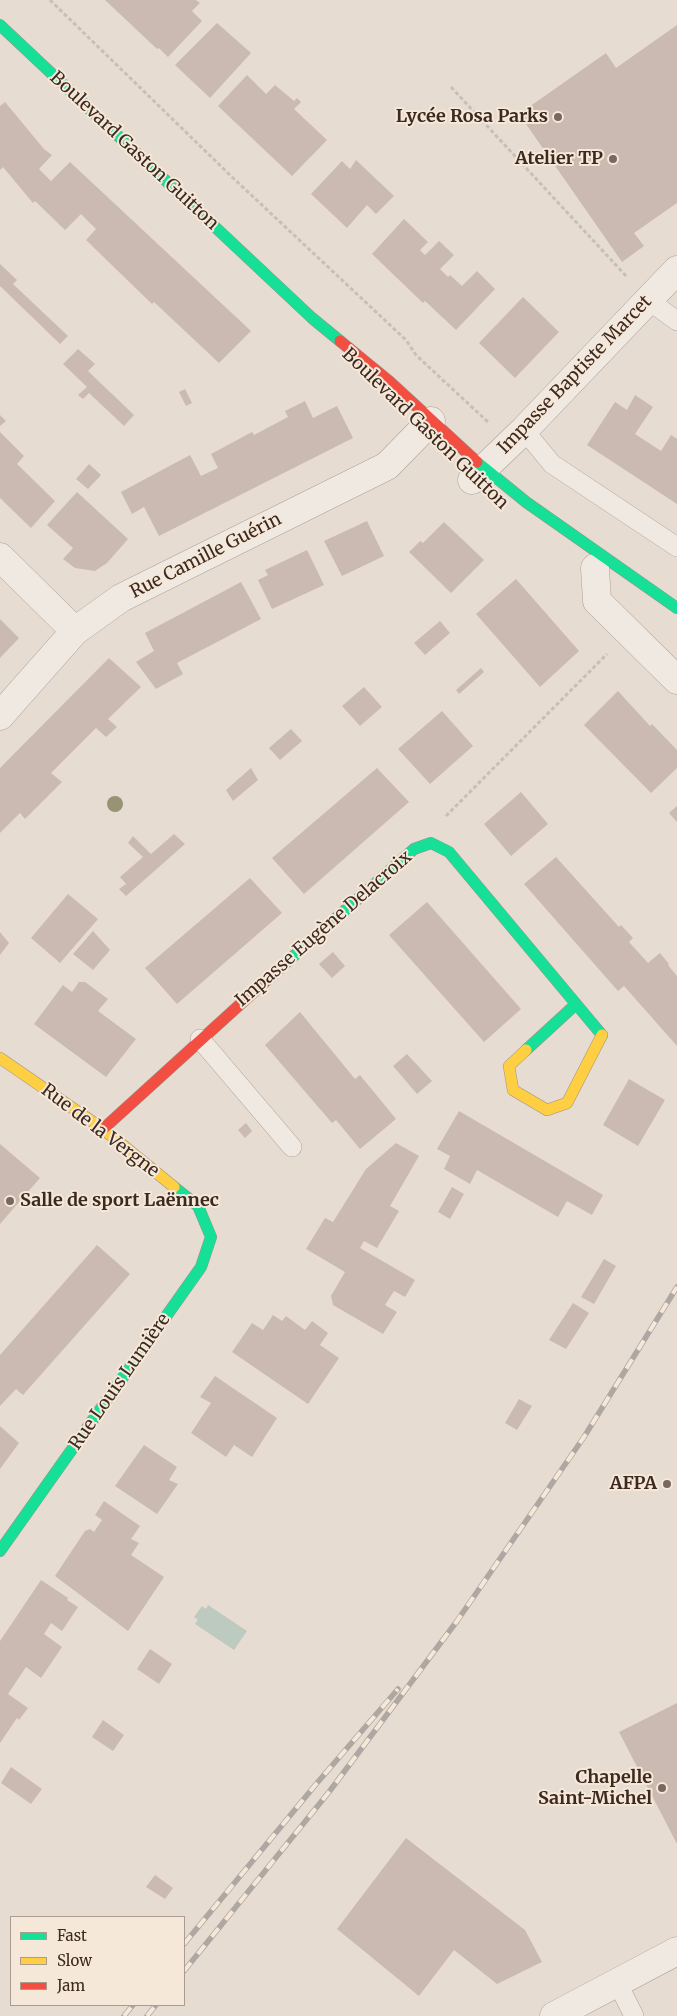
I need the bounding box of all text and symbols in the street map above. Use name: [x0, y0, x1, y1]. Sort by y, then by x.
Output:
street label: Boulevard Gaston Guitton: [45, 67, 223, 235]
place label: Lycée Rosa Parks: [396, 106, 548, 128]
marker: Lycée Rosa Parks: [552, 111, 564, 123]
place label: Atelier TP: [515, 148, 603, 170]
marker: Atelier TP: [607, 153, 619, 165]
street label: Impasse Baptiste Marcet: [494, 291, 656, 459]
street label: Boulevard Gaston Guitton: [337, 344, 513, 514]
street label: Rue Camille Guérin: [127, 509, 285, 603]
street label: Impasse Eugène Delacroix: [231, 847, 417, 1011]
street label: Rue de la Vergne: [37, 1080, 163, 1182]
place label: Salle de sport Laënnec: [20, 1190, 219, 1212]
marker: Salle de sport Laënnec: [4, 1195, 16, 1207]
street label: Rue Louis Lumière: [65, 1310, 175, 1454]
place label: AFPA: [610, 1473, 657, 1495]
marker: AFPA: [661, 1478, 673, 1490]
place label: Chapelle Saint-Michel: [538, 1767, 652, 1810]
marker: Chapelle Saint-Michel: [656, 1782, 668, 1794]
legend: [10, 1916, 185, 2006]
text: Fast: [57, 1926, 87, 1945]
text: Slow: [57, 1951, 92, 1970]
text: Jam: [57, 1976, 85, 1995]

